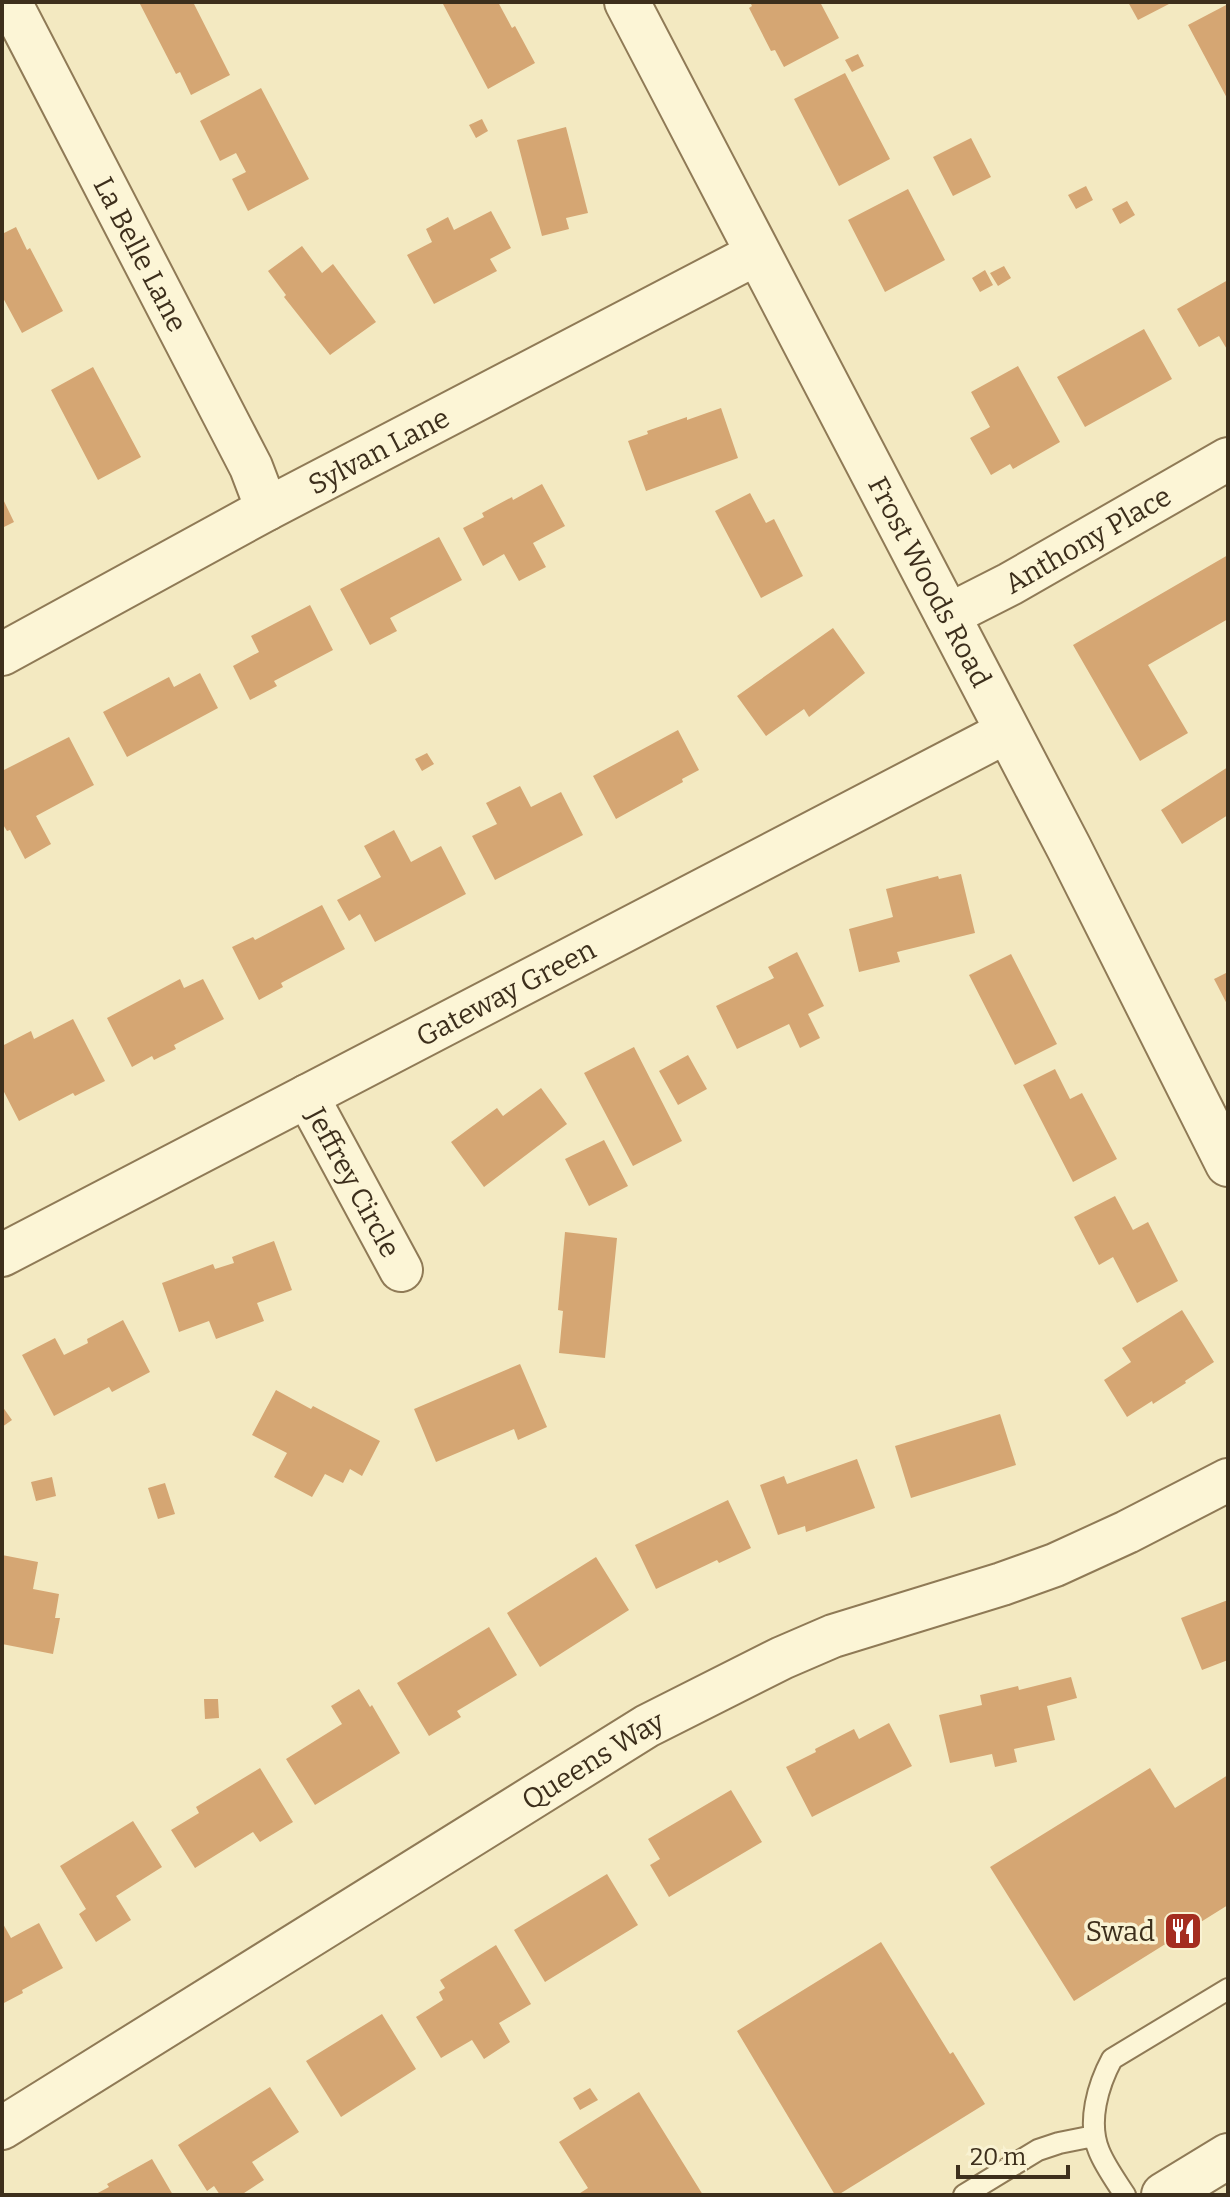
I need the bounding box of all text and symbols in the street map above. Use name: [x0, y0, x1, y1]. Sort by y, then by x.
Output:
street label: La Belle Lane: [87, 171, 194, 337]
street label: Sylvan Lane: [303, 400, 455, 501]
street label: Frost Woods Road: [861, 471, 998, 692]
street label: Anthony Place: [998, 479, 1177, 600]
street label: Gateway Green: [410, 932, 601, 1053]
street label: Jeffrey Circle: [299, 1101, 407, 1263]
street label: Queens Way: [516, 1704, 669, 1817]
restaurant icon: Swad: [1162, 1910, 1204, 1952]
place label: Swad: [1086, 1915, 1155, 1948]
scale bar: [958, 2129, 1068, 2179]
text: 20 m: [970, 2143, 1026, 2171]

